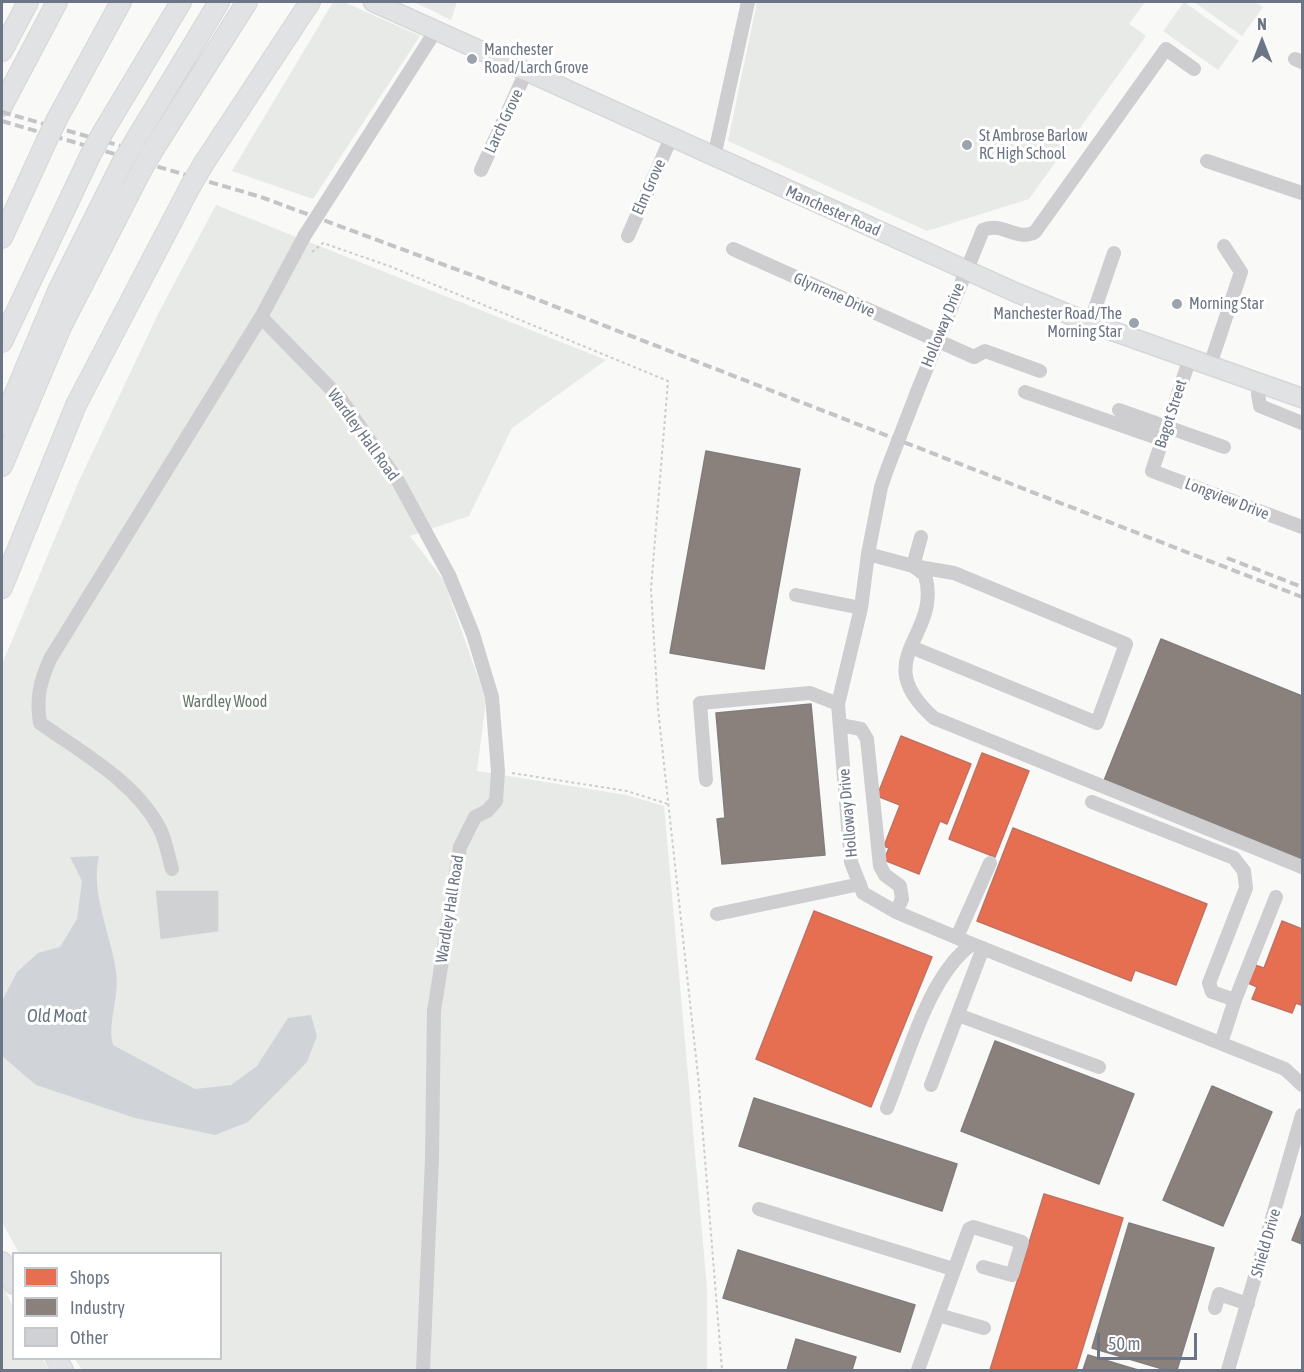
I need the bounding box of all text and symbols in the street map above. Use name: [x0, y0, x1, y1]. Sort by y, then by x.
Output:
north arrow: [1232, 12, 1292, 72]
text: N: [1257, 15, 1267, 33]
place label: Manchester Road/Larch Grove: [484, 40, 588, 78]
marker: Manchester Road/Larch Grove: [465, 52, 479, 66]
street label: Larch Grove: [481, 86, 527, 156]
place label: St Ambrose Barlow RC High School: [979, 126, 1088, 164]
marker: St Ambrose Barlow RC High School: [960, 138, 974, 152]
street label: Elm Grove: [628, 156, 670, 218]
street label: Manchester Road: [783, 182, 883, 240]
street label: Glynrene Drive: [790, 269, 878, 321]
street label: Holloway Drive: [917, 280, 969, 370]
place label: Morning Star: [1189, 294, 1264, 314]
marker: Morning Star: [1170, 297, 1184, 311]
place label: Manchester Road/The Morning Star: [993, 304, 1122, 342]
marker: Manchester Road/The Morning Star: [1127, 316, 1141, 330]
street label: Bagot Street: [1151, 377, 1191, 451]
street label: Wardley Hall Road: [323, 385, 403, 485]
street label: Longview Drive: [1182, 474, 1272, 524]
park label: Wardley Wood: [183, 692, 267, 712]
street label: Holloway Drive: [835, 768, 861, 858]
street label: Wardley Hall Road: [432, 854, 468, 964]
water label: Old Moat: [27, 1005, 87, 1027]
street label: Shield Drive: [1247, 1207, 1285, 1279]
legend: [12, 1252, 222, 1360]
text: Shops: [70, 1267, 110, 1288]
text: Industry: [70, 1297, 125, 1318]
scale bar: [1100, 1321, 1200, 1359]
text: Other: [70, 1327, 108, 1348]
text: 50 m: [1108, 1333, 1140, 1354]

